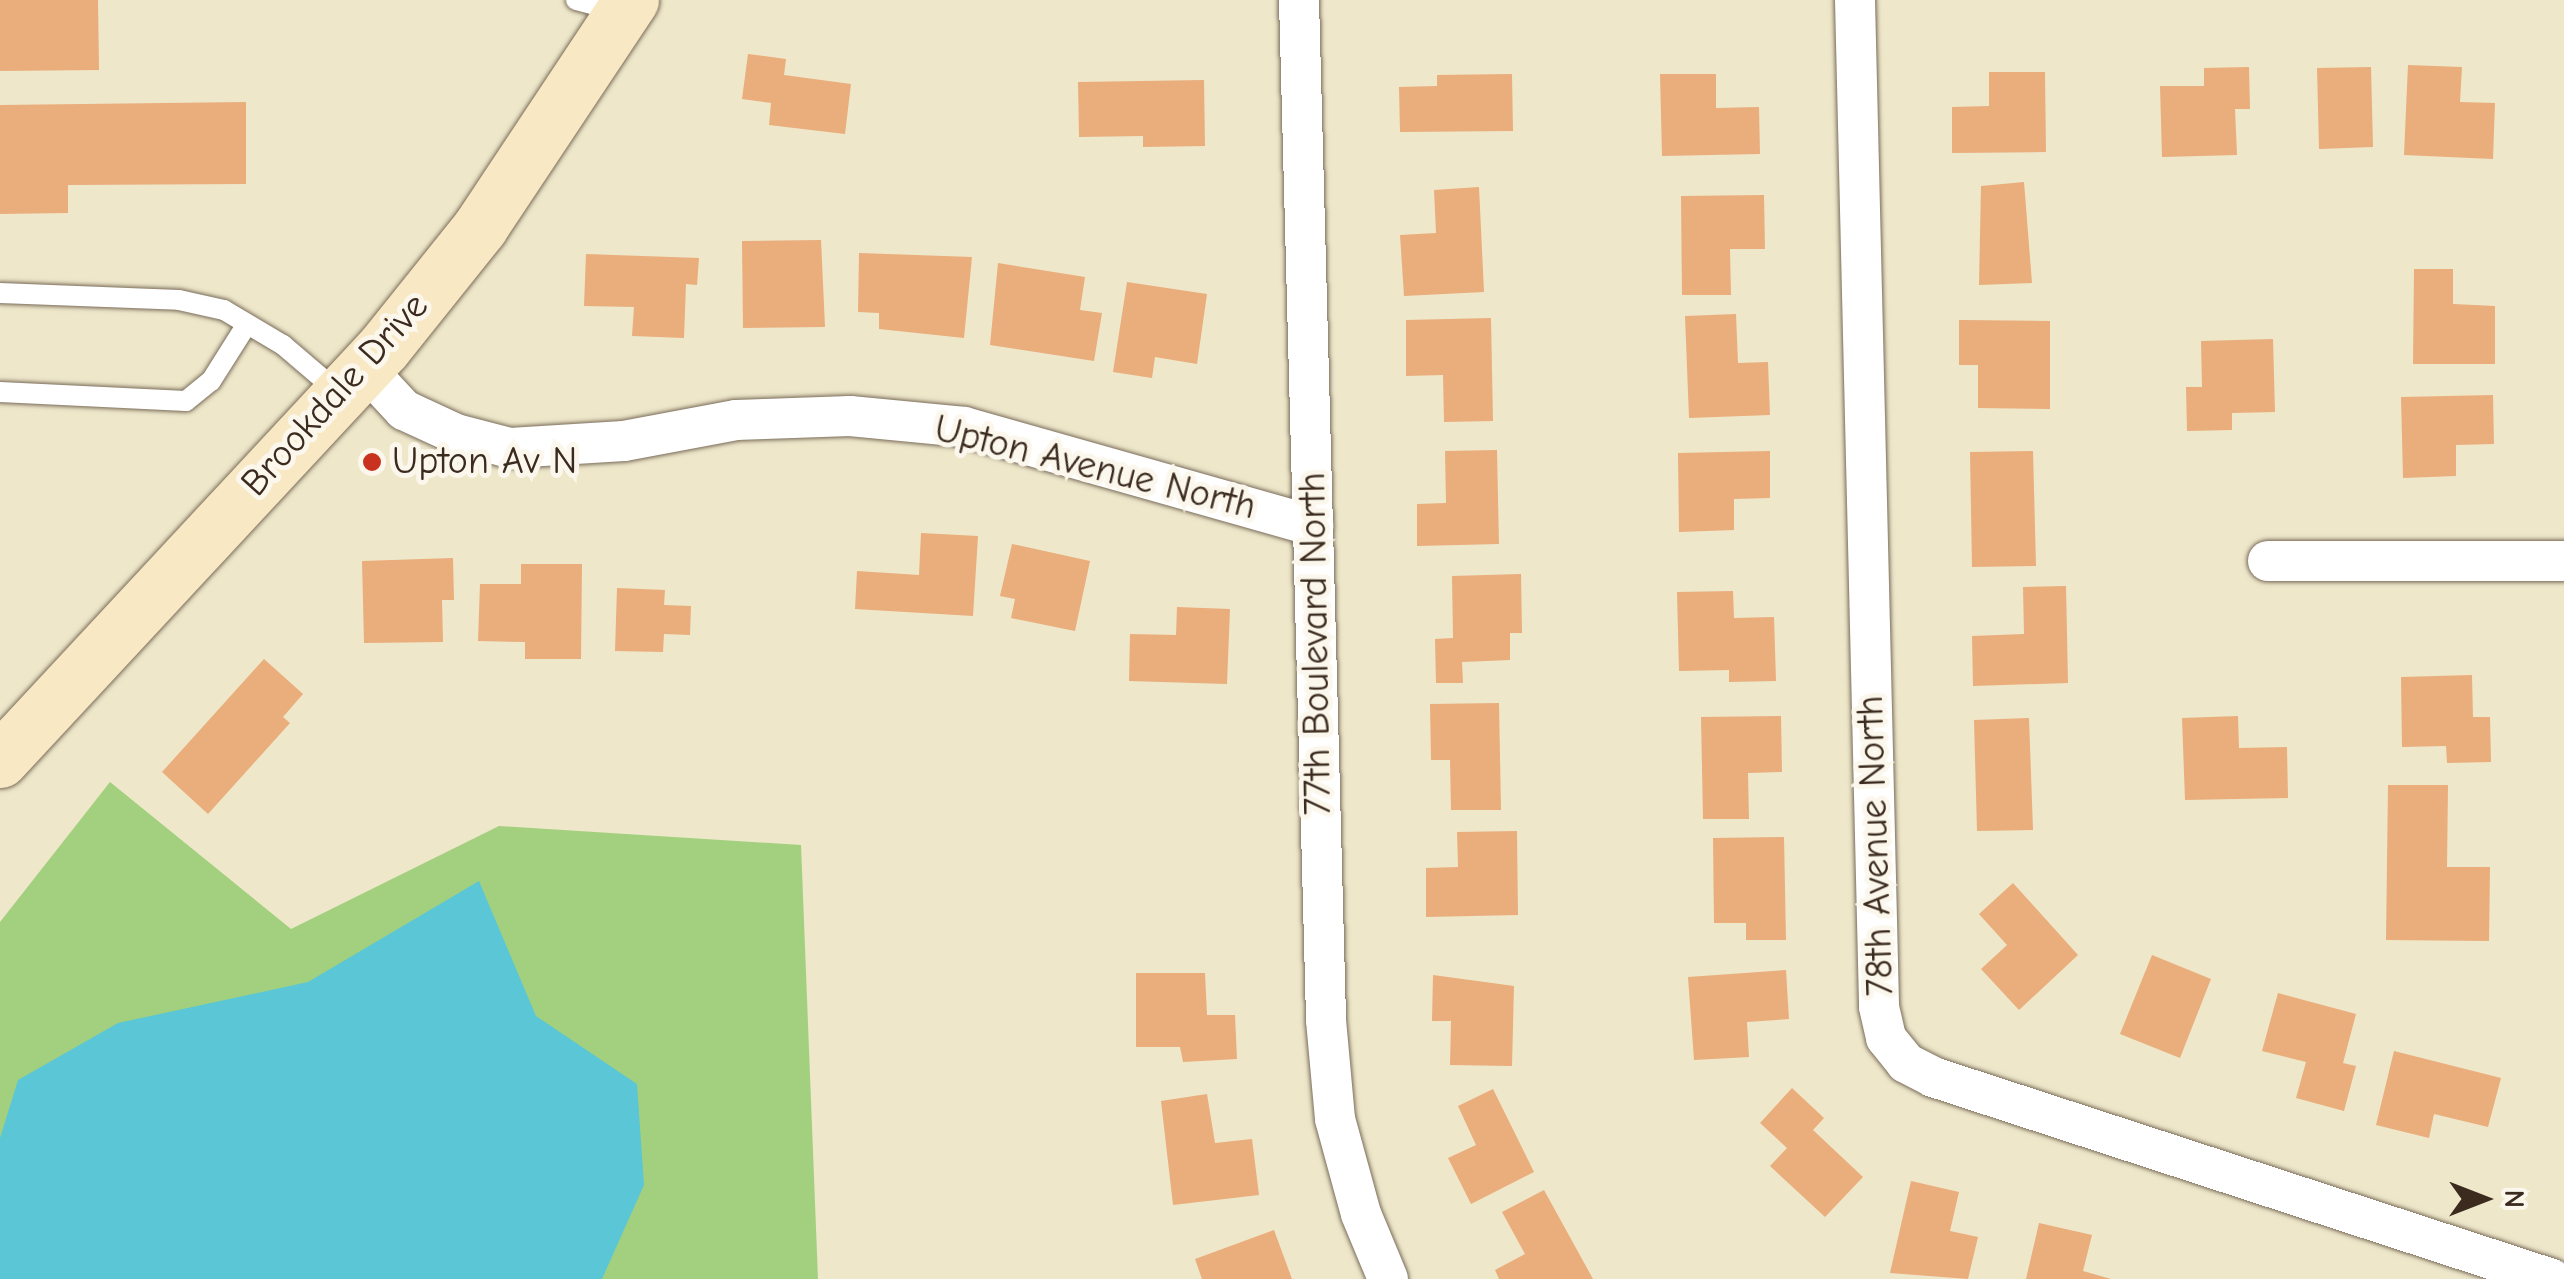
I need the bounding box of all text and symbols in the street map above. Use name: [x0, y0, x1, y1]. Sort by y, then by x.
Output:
street label: Brookdale Drive: [232, 284, 438, 506]
street label: Upton Avenue North: [930, 406, 1260, 530]
place label: Upton Av N: [392, 439, 577, 485]
marker: Upton Av N: [361, 451, 383, 473]
street label: 77th Boulevard North: [1290, 472, 1342, 816]
street label: 78th Avenue North: [1848, 695, 1904, 997]
north arrow: [2434, 1149, 2534, 1249]
text: N: [2498, 1190, 2530, 1208]

